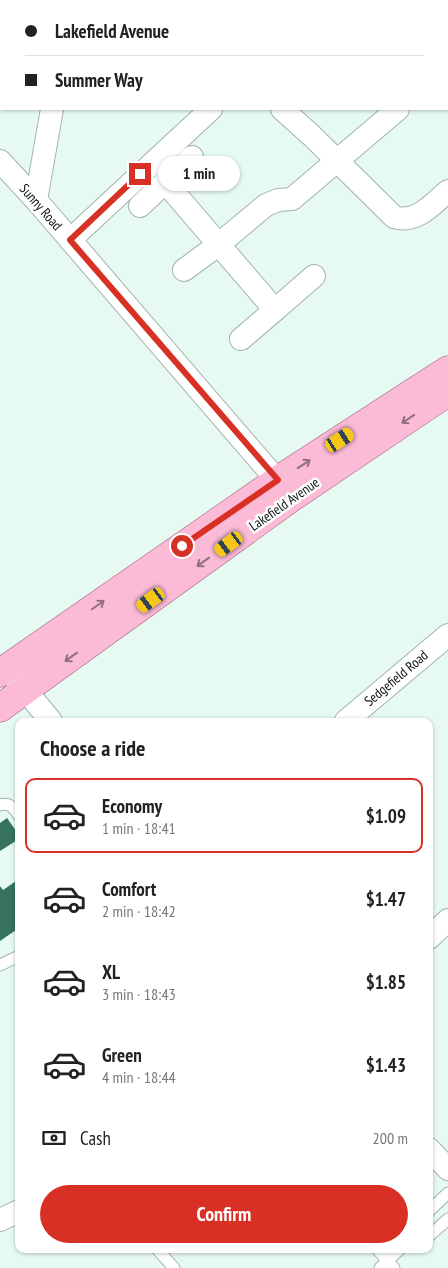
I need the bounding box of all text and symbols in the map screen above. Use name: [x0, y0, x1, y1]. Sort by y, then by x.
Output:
text: Lakefield Avenue: [55, 19, 169, 43]
text: Summer Way: [55, 68, 143, 92]
callout: 1 min: [158, 156, 240, 192]
route end: [129, 163, 151, 185]
text: 1 min: [183, 163, 215, 183]
street label: Sunny Road: [16, 180, 66, 234]
one-way arrow: [401, 414, 415, 424]
car: [323, 426, 356, 454]
one-way arrow: [296, 458, 310, 468]
street label: Lakefield Avenue: [245, 473, 323, 535]
car: [212, 529, 245, 559]
route start: [171, 535, 193, 557]
one-way arrow: [196, 557, 210, 567]
car: [134, 585, 167, 615]
one-way arrow: [90, 600, 104, 610]
street label: Sedgefield Road: [360, 646, 432, 710]
one-way arrow: [65, 652, 78, 663]
text: Choose a ride: [40, 734, 145, 762]
icon: car: [42, 793, 87, 838]
text: Economy: [102, 794, 162, 818]
text: $1.09: [366, 804, 406, 828]
text: 1 min · 18:41: [102, 818, 176, 838]
icon: car: [42, 876, 87, 921]
text: Comfort: [102, 877, 156, 901]
text: $1.47: [366, 887, 406, 911]
text: 2 min · 18:42: [102, 901, 176, 921]
icon: car: [42, 959, 87, 1004]
text: XL: [102, 960, 120, 984]
text: $1.85: [366, 970, 406, 994]
text: 3 min · 18:43: [102, 984, 176, 1004]
icon: car: [42, 1042, 87, 1087]
text: Green: [102, 1043, 142, 1067]
text: $1.43: [366, 1053, 406, 1077]
text: 4 min · 18:44: [102, 1067, 176, 1087]
icon: cash: [40, 1124, 68, 1152]
text: Cash: [80, 1126, 111, 1150]
text: 200 m: [373, 1128, 408, 1148]
button: Confirm: [40, 1185, 408, 1243]

